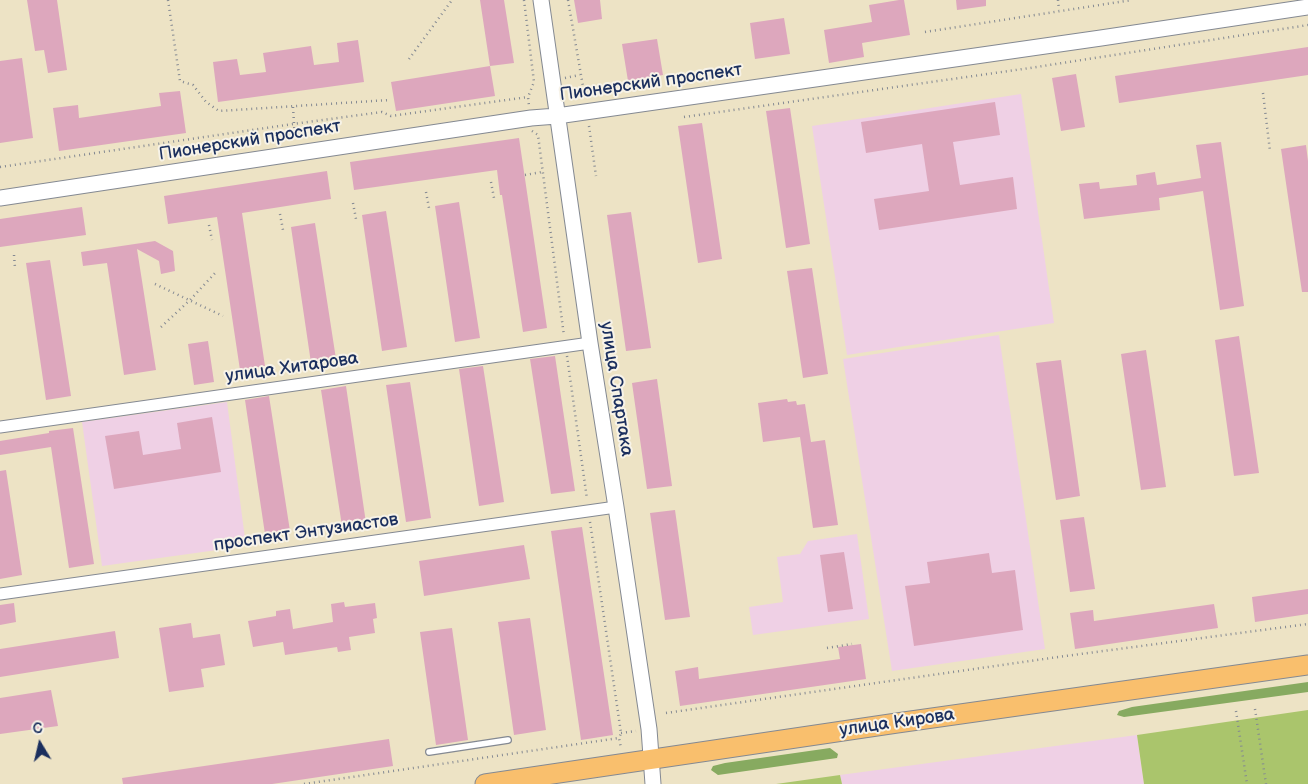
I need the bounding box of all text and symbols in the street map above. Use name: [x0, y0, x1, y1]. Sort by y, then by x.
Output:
street label: Пионерский проспект: [558, 59, 744, 107]
street label: Пионерский проспект: [157, 116, 343, 166]
street label: улица Спартака: [595, 320, 637, 458]
street label: улица Хитарова: [224, 348, 360, 388]
street label: проспект Энтузиастов: [212, 509, 400, 557]
street label: улица Кирова: [838, 704, 956, 742]
north arrow: [15, 719, 65, 769]
text: С: [31, 720, 44, 738]

